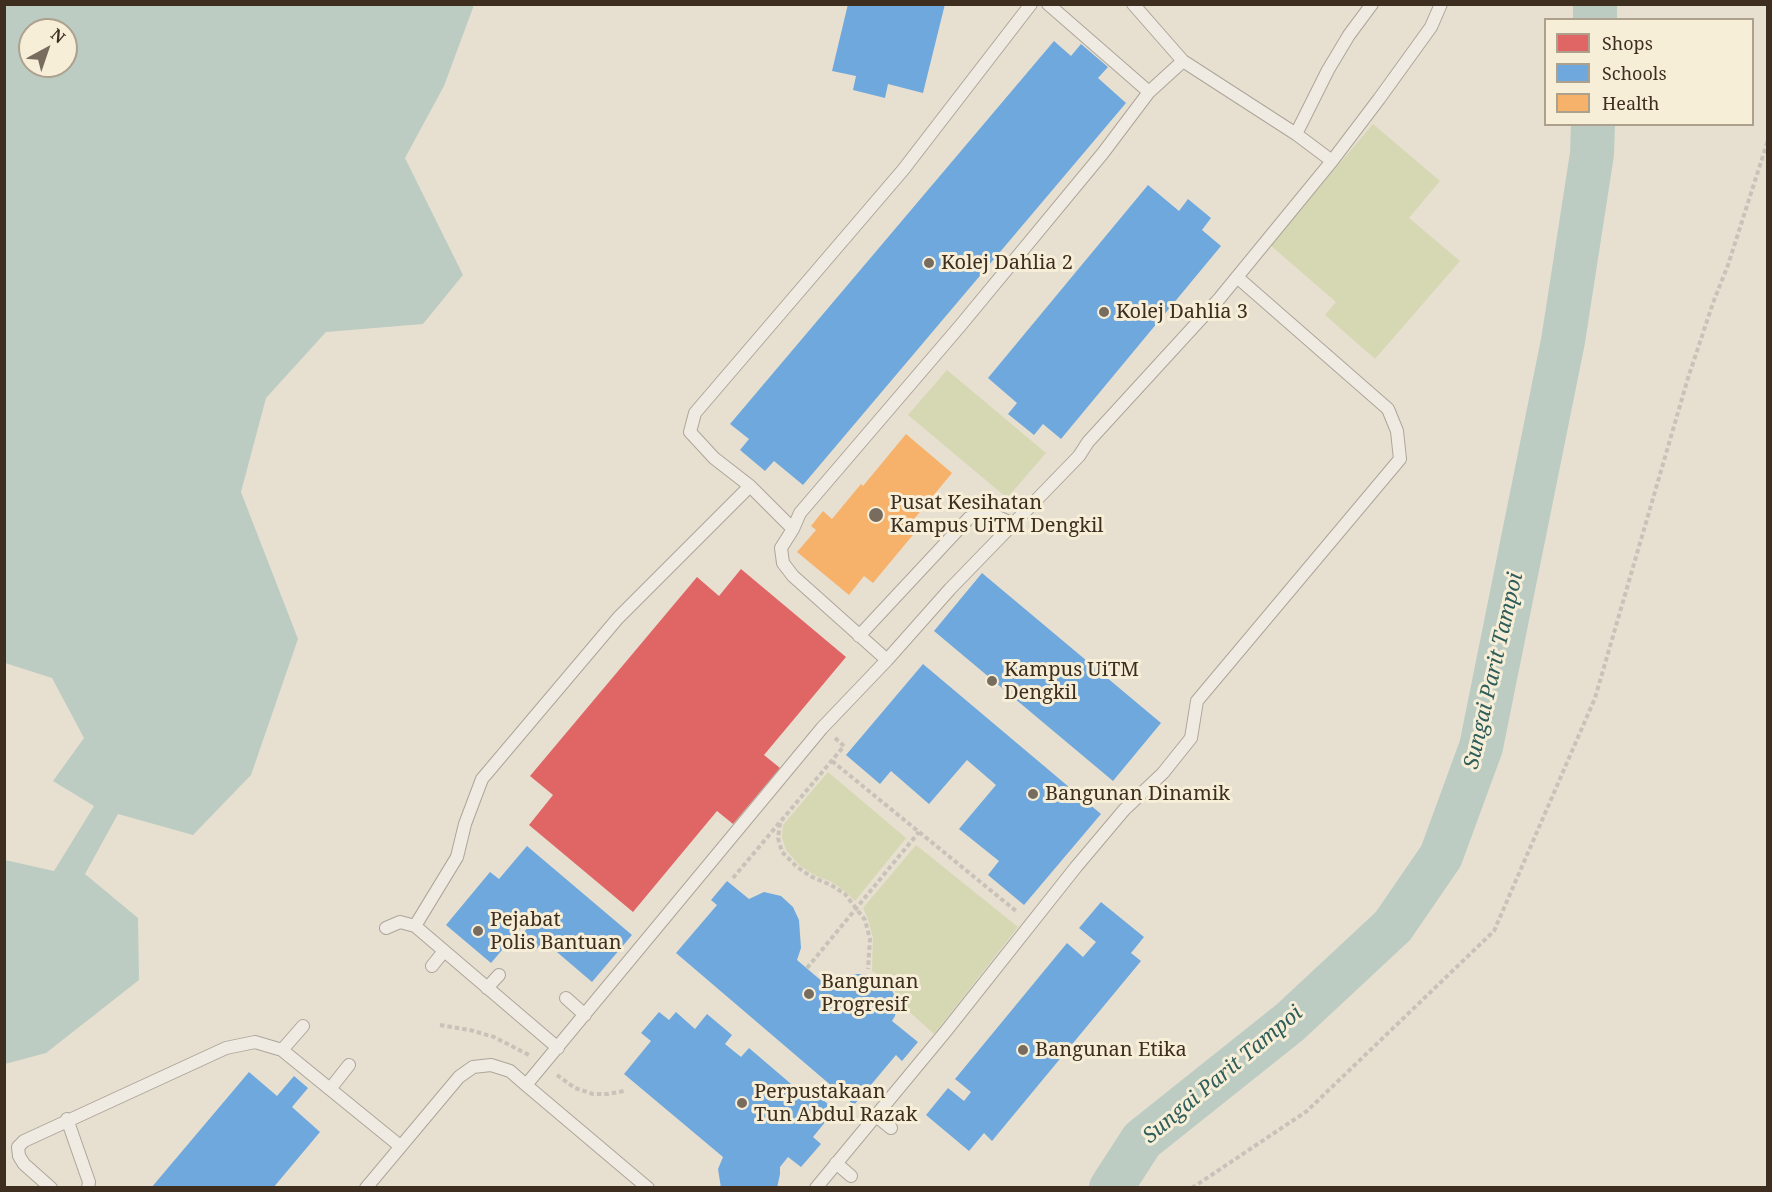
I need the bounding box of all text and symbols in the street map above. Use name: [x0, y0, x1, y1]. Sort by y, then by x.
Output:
north arrow: [18, 18, 78, 78]
legend: [1544, 18, 1754, 126]
text: N: [46, 23, 70, 48]
text: Shops: [1602, 31, 1653, 55]
text: Schools: [1602, 61, 1667, 85]
text: Health: [1602, 91, 1659, 115]
place label: Kolej Dahlia 2: [941, 251, 1073, 275]
marker: Kolej Dahlia 2: [922, 256, 936, 270]
place label: Kolej Dahlia 3: [1116, 300, 1248, 324]
marker: Kolej Dahlia 3: [1097, 305, 1111, 319]
place label: Pusat Kesihatan Kampus UiTM Dengkil: [890, 491, 1104, 538]
marker: Pusat Kesihatan Kampus UiTM Dengkil: [867, 506, 885, 524]
water label: Sungai Parit Tampoi: [1459, 570, 1529, 772]
place label: Kampus UiTM Dengkil: [1004, 658, 1139, 705]
marker: Kampus UiTM Dengkil: [985, 674, 999, 688]
place label: Bangunan Dinamik: [1045, 782, 1230, 806]
marker: Bangunan Dinamik: [1026, 787, 1040, 801]
place label: Pejabat Polis Bantuan: [490, 908, 622, 955]
marker: Pejabat Polis Bantuan: [471, 924, 485, 938]
place label: Bangunan Progresif: [821, 970, 919, 1017]
marker: Bangunan Progresif: [802, 987, 816, 1001]
water label: Sungai Parit Tampoi: [1138, 1001, 1308, 1149]
place label: Bangunan Etika: [1035, 1038, 1187, 1062]
marker: Bangunan Etika: [1016, 1043, 1030, 1057]
place label: Perpustakaan Tun Abdul Razak: [754, 1080, 917, 1127]
marker: Perpustakaan Tun Abdul Razak: [735, 1096, 749, 1110]

